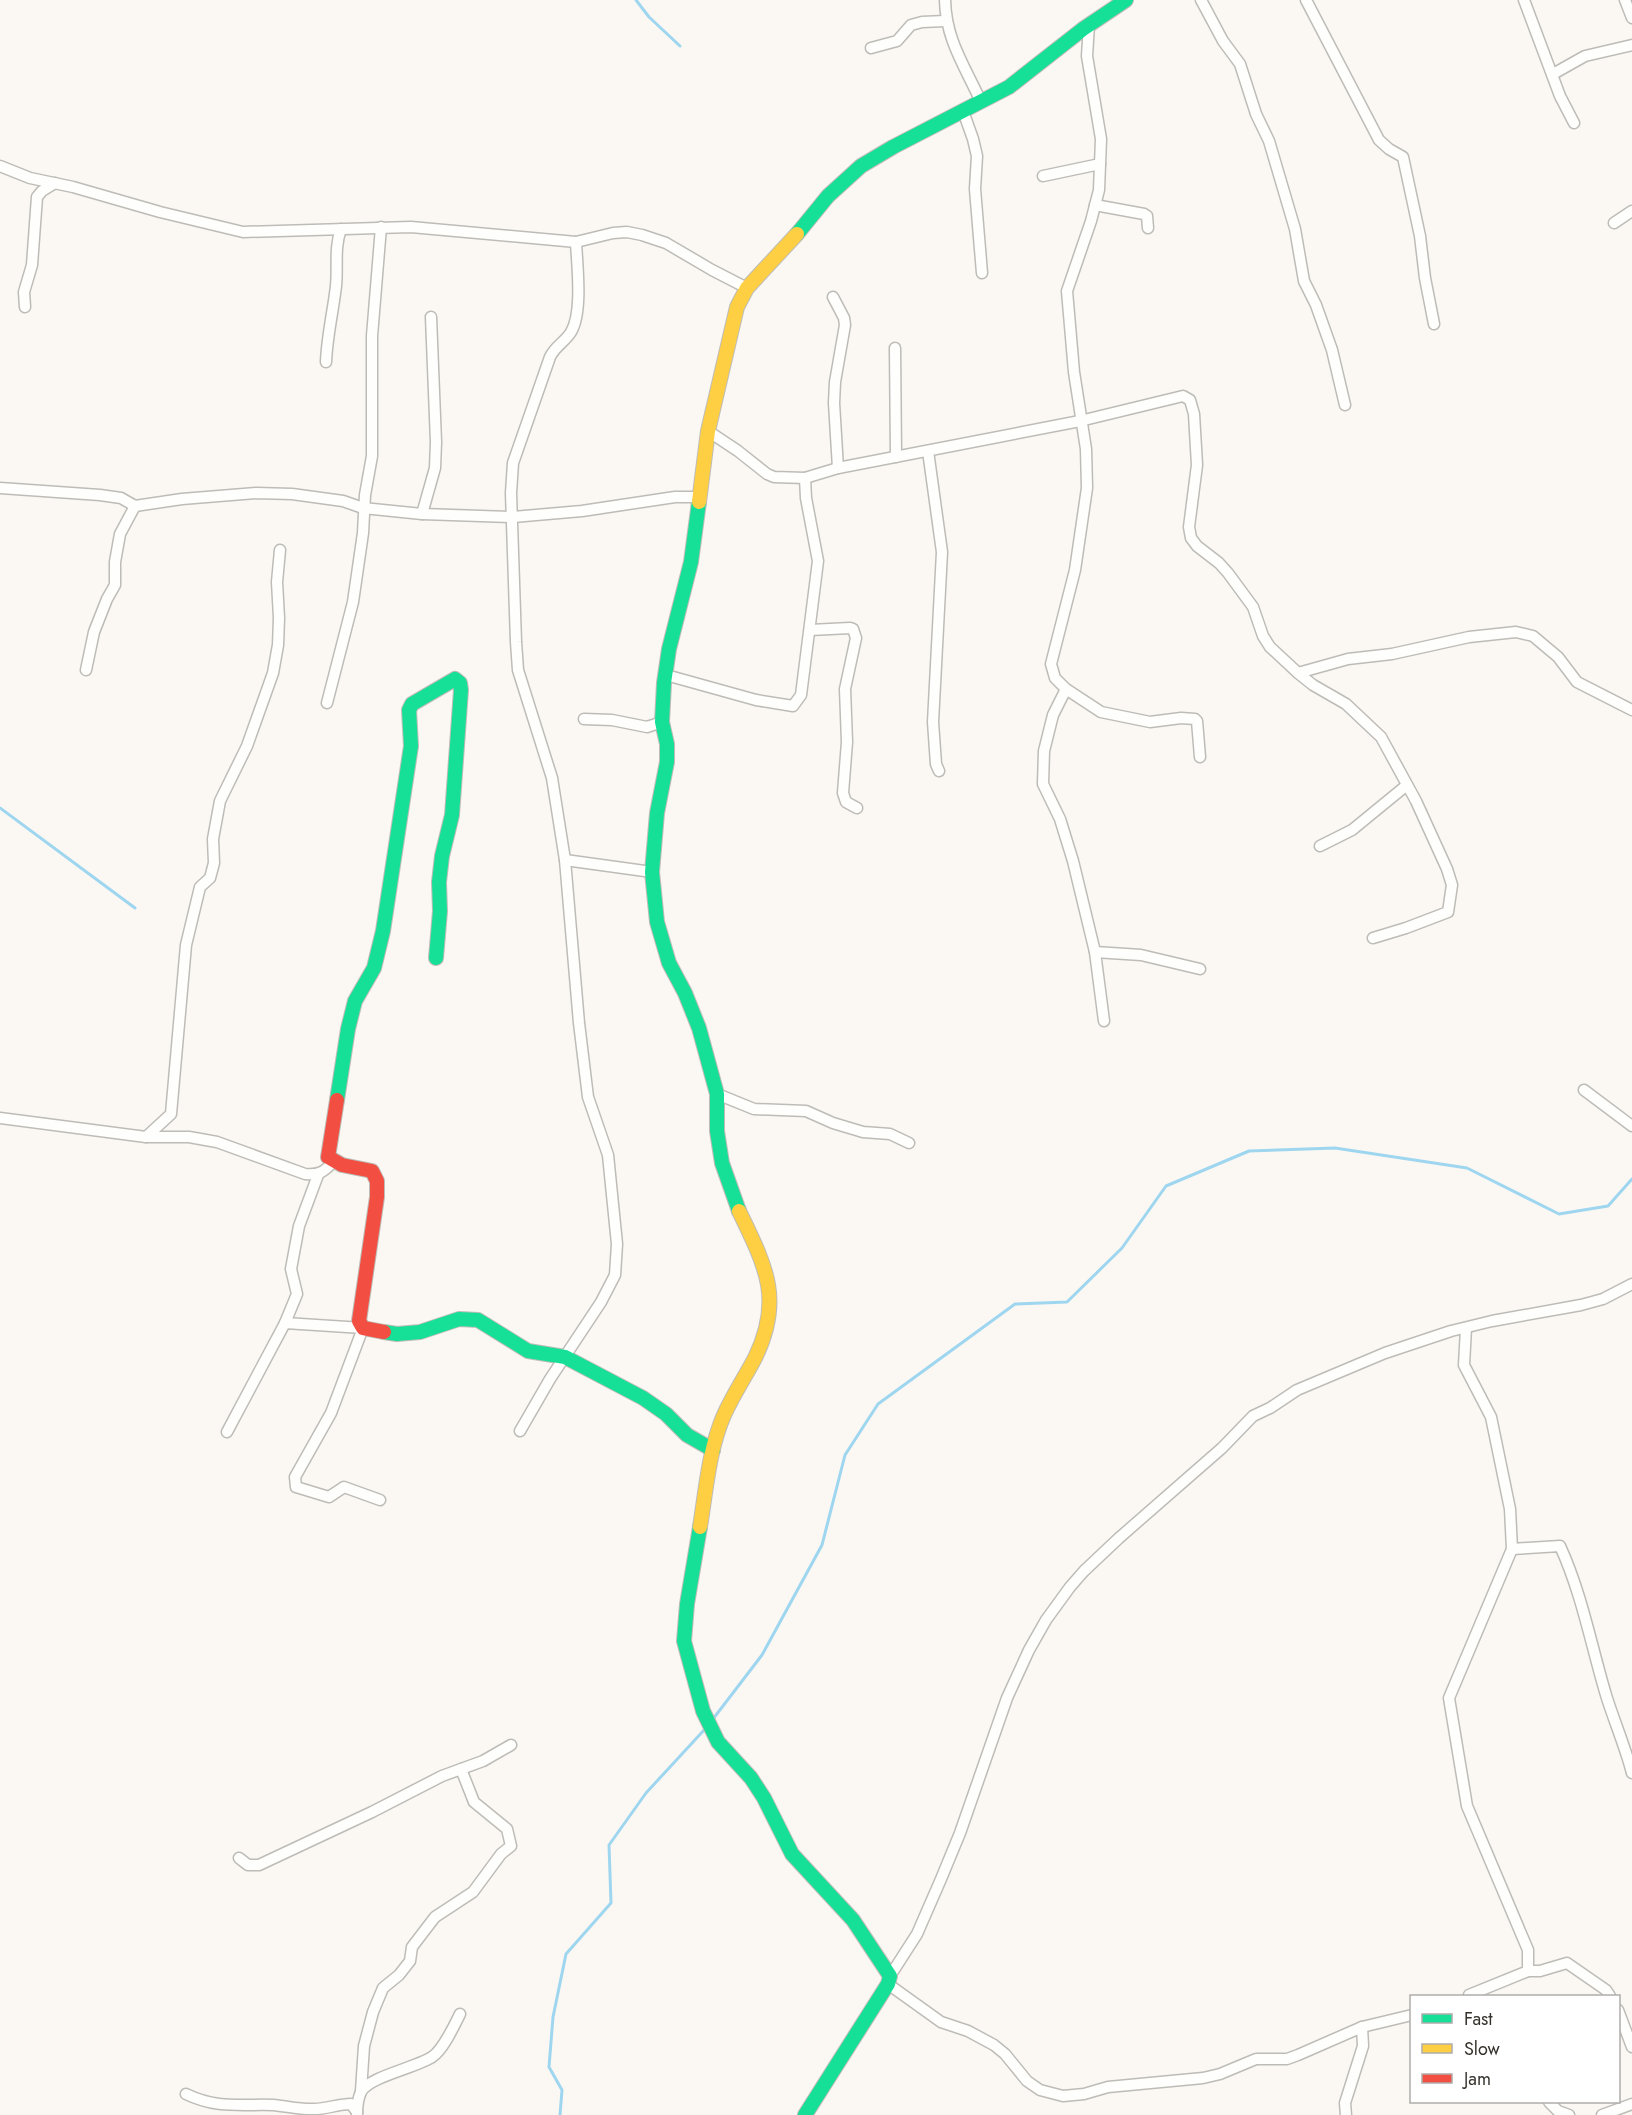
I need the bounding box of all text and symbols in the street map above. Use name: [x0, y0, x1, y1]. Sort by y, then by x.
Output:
legend: [1410, 1995, 1620, 2103]
text: Fast: [1464, 2006, 1493, 2032]
text: Slow: [1464, 2036, 1501, 2062]
text: Jam: [1462, 2066, 1491, 2092]

